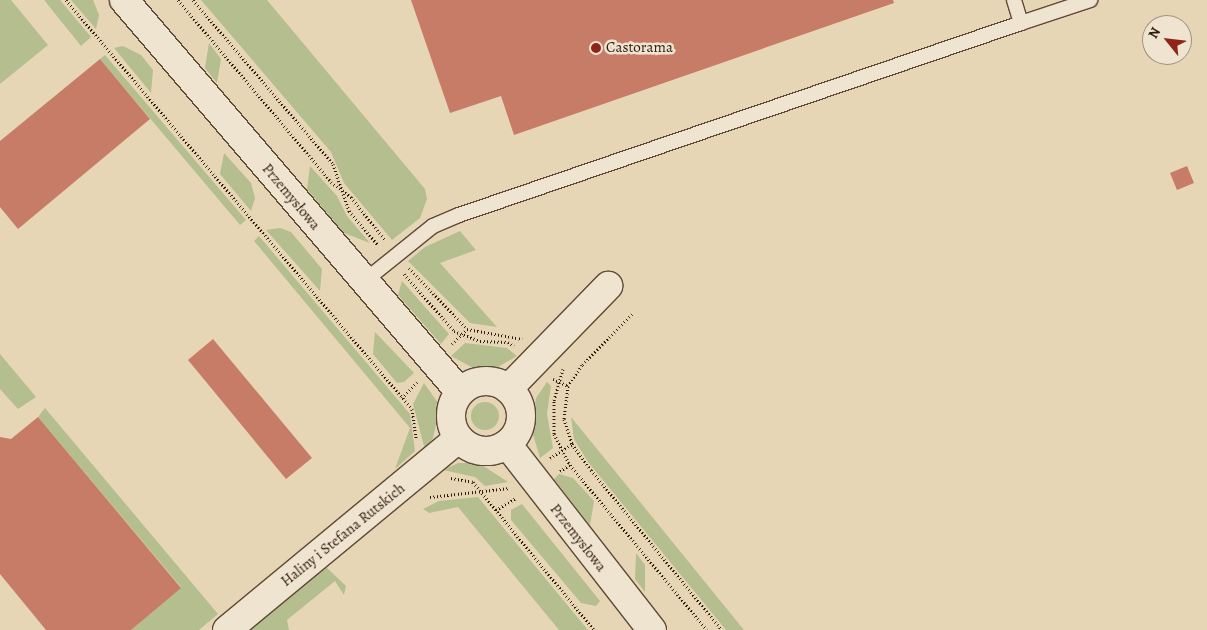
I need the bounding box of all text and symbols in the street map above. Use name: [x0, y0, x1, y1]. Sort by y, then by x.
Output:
north arrow: [1142, 15, 1192, 65]
text: N: [1144, 24, 1165, 42]
place label: Castorama: [606, 39, 673, 57]
marker: Castorama: [590, 42, 602, 54]
street label: Przemysłowa: [258, 160, 324, 234]
street label: Haliny i Stefana Rutskich: [277, 480, 409, 590]
street label: Przemysłowa: [546, 501, 610, 575]

